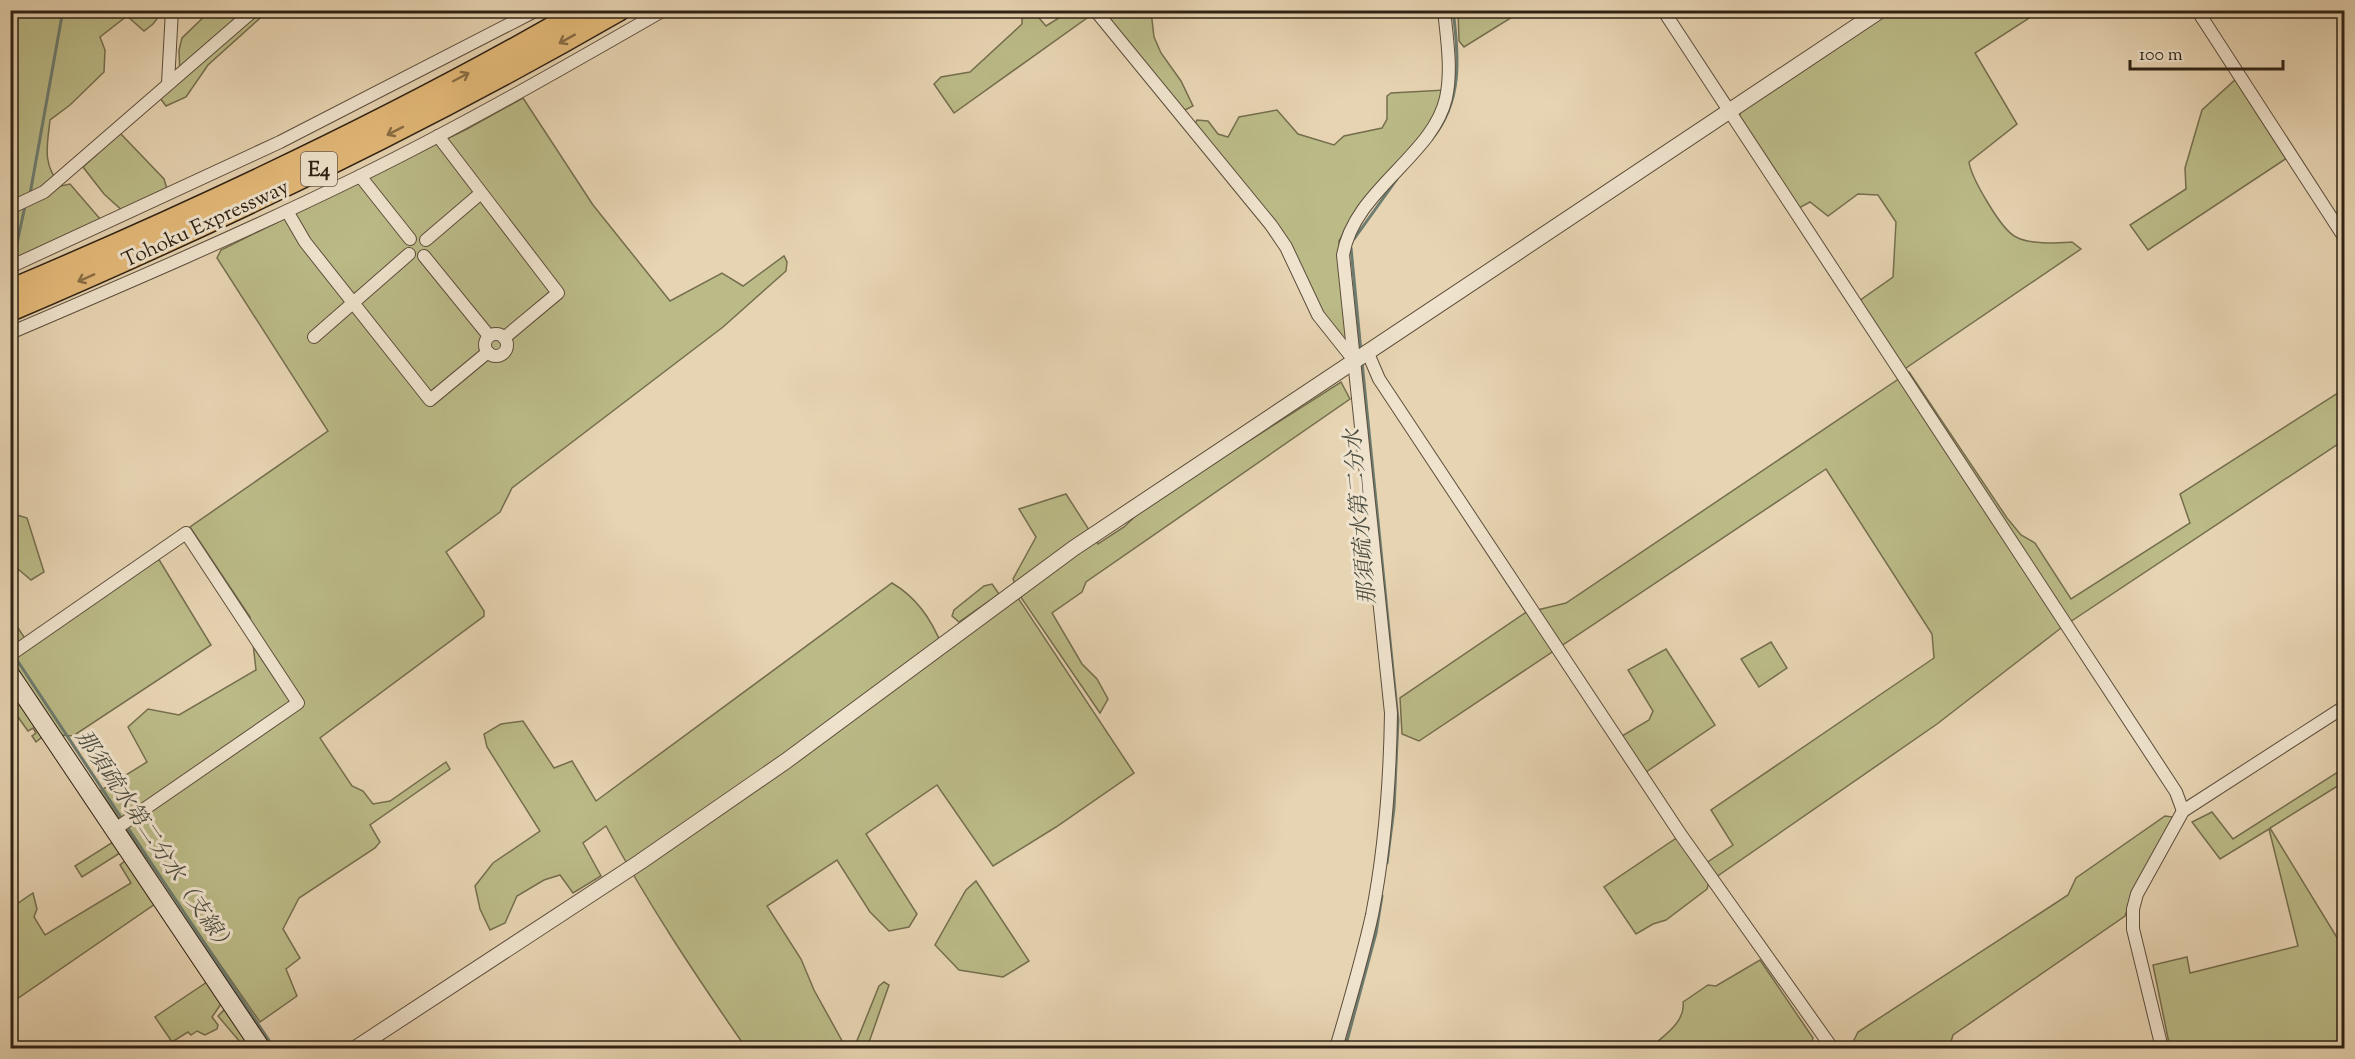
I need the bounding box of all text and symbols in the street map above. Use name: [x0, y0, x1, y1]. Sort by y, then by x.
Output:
one-way arrow: [559, 33, 576, 45]
scale bar: [2130, 33, 2283, 71]
text: 100 m: [2139, 43, 2183, 69]
one-way arrow: [452, 71, 470, 82]
one-way arrow: [387, 125, 404, 137]
road number: E4: [301, 152, 337, 186]
street label: Tohoku Expressway: [118, 173, 295, 277]
one-way arrow: [77, 273, 95, 284]
water label: 那須疏水第二分水: [1338, 426, 1386, 606]
water label: 那須疏水第二分水（支線）: [66, 724, 241, 961]

